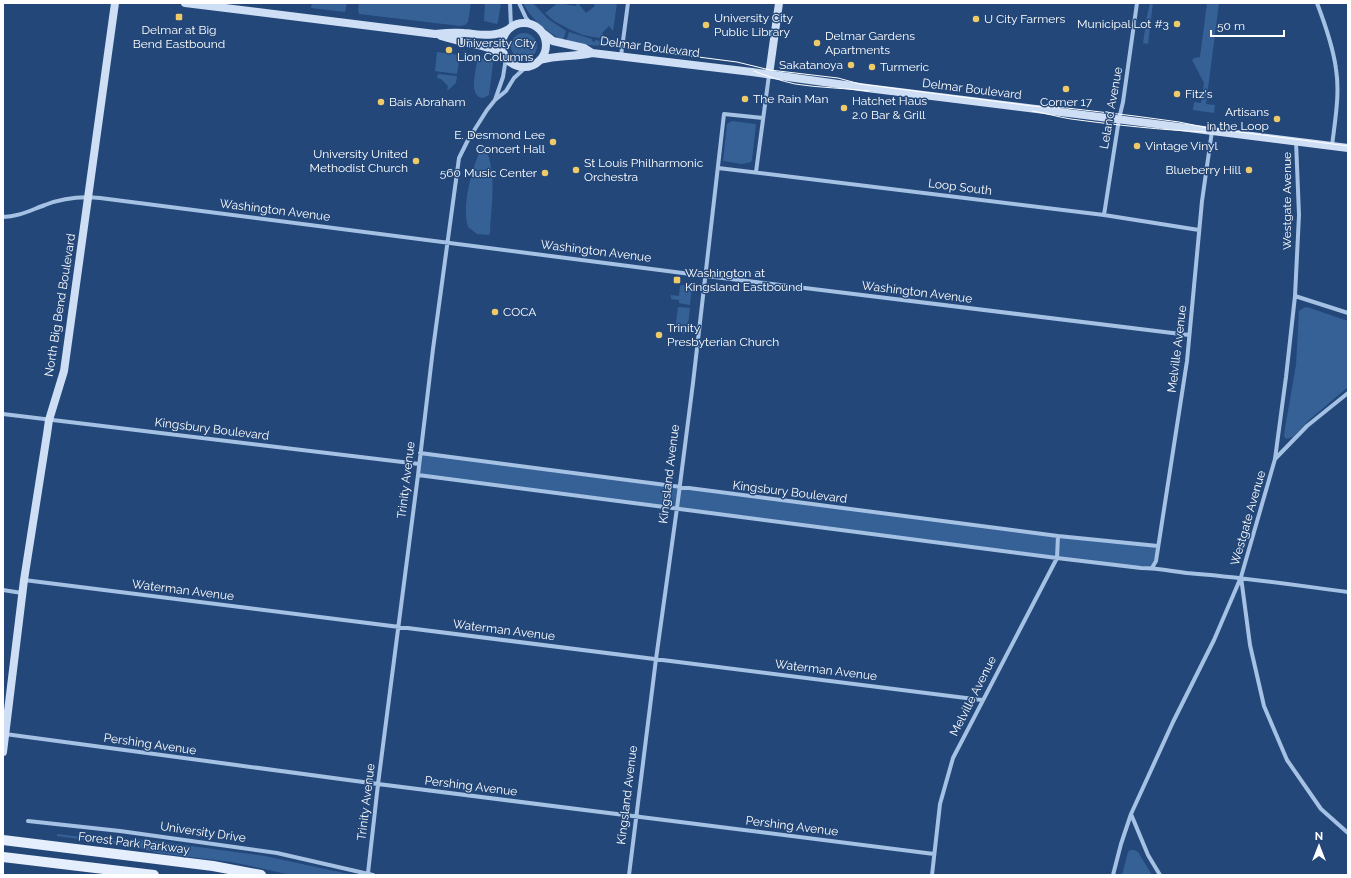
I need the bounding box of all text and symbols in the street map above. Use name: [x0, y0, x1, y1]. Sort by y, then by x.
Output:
place label: University City Public Library: [714, 11, 794, 39]
marker: Delmar at Big Bend Eastbound: [174, 12, 184, 22]
place label: U City Farmers: [984, 12, 1066, 26]
scale bar: [1211, 12, 1284, 38]
marker: U City Farmers: [971, 14, 981, 24]
place label: Municipal Lot #3: [1077, 17, 1169, 31]
marker: Municipal Lot #3: [1172, 19, 1182, 29]
text: 50 m: [1217, 19, 1245, 33]
marker: University City Public Library: [701, 20, 711, 30]
place label: Delmar at Big Bend Eastbound: [133, 23, 225, 51]
place label: Delmar Gardens Apartments: [825, 29, 915, 57]
street label: Delmar Boulevard: [599, 34, 701, 60]
place label: University City Lion Columns: [457, 36, 537, 64]
marker: Delmar Gardens Apartments: [812, 38, 822, 48]
marker: University City Lion Columns: [444, 45, 454, 55]
place label: Sakatanoya: [779, 58, 843, 72]
marker: Sakatanoya: [846, 60, 856, 70]
place label: Turmeric: [880, 60, 930, 74]
marker: Turmeric: [867, 62, 877, 72]
street label: Leland Avenue: [1097, 66, 1125, 150]
street label: Delmar Boulevard: [921, 76, 1023, 102]
marker: Corner 17: [1061, 84, 1071, 94]
place label: Fitz's: [1185, 87, 1213, 101]
marker: Fitz's: [1172, 89, 1182, 99]
place label: The Rain Man: [753, 92, 828, 106]
marker: The Rain Man: [740, 94, 750, 104]
place label: Hatchet Haus 2.0 Bar & Grill: [852, 94, 927, 122]
place label: Bais Abraham: [389, 95, 465, 109]
place label: Corner 17: [1040, 95, 1093, 109]
marker: Bais Abraham: [376, 97, 386, 107]
marker: Hatchet Haus 2.0 Bar & Grill: [839, 103, 849, 113]
place label: Artisans in the Loop: [1207, 105, 1269, 133]
marker: Artisans in the Loop: [1272, 114, 1282, 124]
place label: E. Desmond Lee Concert Hall: [454, 128, 546, 156]
marker: E. Desmond Lee Concert Hall: [548, 137, 558, 147]
place label: Vintage Vinyl: [1145, 139, 1219, 153]
marker: Vintage Vinyl: [1132, 141, 1142, 151]
place label: University United Methodist Church: [310, 147, 408, 175]
street label: Westgate Avenue: [1280, 152, 1294, 250]
marker: University United Methodist Church: [411, 156, 421, 166]
place label: St Louis Philharmonic Orchestra: [584, 156, 704, 184]
place label: Blueberry Hill: [1165, 163, 1242, 177]
marker: St Louis Philharmonic Orchestra: [571, 165, 581, 175]
marker: Blueberry Hill: [1244, 165, 1254, 175]
place label: 560 Music Center: [440, 166, 538, 180]
marker: 560 Music Center: [540, 168, 550, 178]
street label: Loop South: [927, 176, 993, 198]
street label: Washington Avenue: [219, 196, 331, 224]
street label: North Big Bend Boulevard: [42, 232, 78, 378]
street label: Washington Avenue: [540, 237, 652, 265]
place label: Washington at Kingsland Eastbound: [685, 266, 803, 294]
marker: Washington at Kingsland Eastbound: [672, 275, 682, 285]
street label: Washington Avenue: [861, 278, 973, 306]
place label: COCA: [503, 305, 536, 319]
street label: Melville Avenue: [1165, 305, 1189, 393]
marker: COCA: [490, 307, 500, 317]
place label: Trinity Presbyterian Church: [667, 321, 779, 349]
marker: Trinity Presbyterian Church: [654, 330, 664, 340]
street label: Kingsbury Boulevard: [154, 415, 270, 443]
street label: Kingsland Avenue: [656, 424, 682, 524]
street label: Trinity Avenue: [394, 441, 418, 519]
street label: Westgate Avenue: [1228, 469, 1268, 567]
street label: Kingsbury Boulevard: [732, 478, 848, 506]
street label: Waterman Avenue: [131, 577, 235, 603]
street label: Waterman Avenue: [452, 617, 556, 643]
street label: Melville Avenue: [947, 654, 999, 738]
street label: Waterman Avenue: [774, 657, 878, 683]
street label: Pershing Avenue: [103, 731, 197, 757]
street label: Kingsland Avenue: [614, 745, 640, 845]
street label: Trinity Avenue: [354, 763, 378, 841]
street label: Pershing Avenue: [424, 773, 518, 799]
street label: Pershing Avenue: [745, 813, 839, 839]
street label: University Drive: [159, 819, 247, 845]
north arrow: [1299, 826, 1339, 866]
street label: Forest Park Parkway: [77, 829, 191, 857]
text: N: [1315, 830, 1323, 843]

